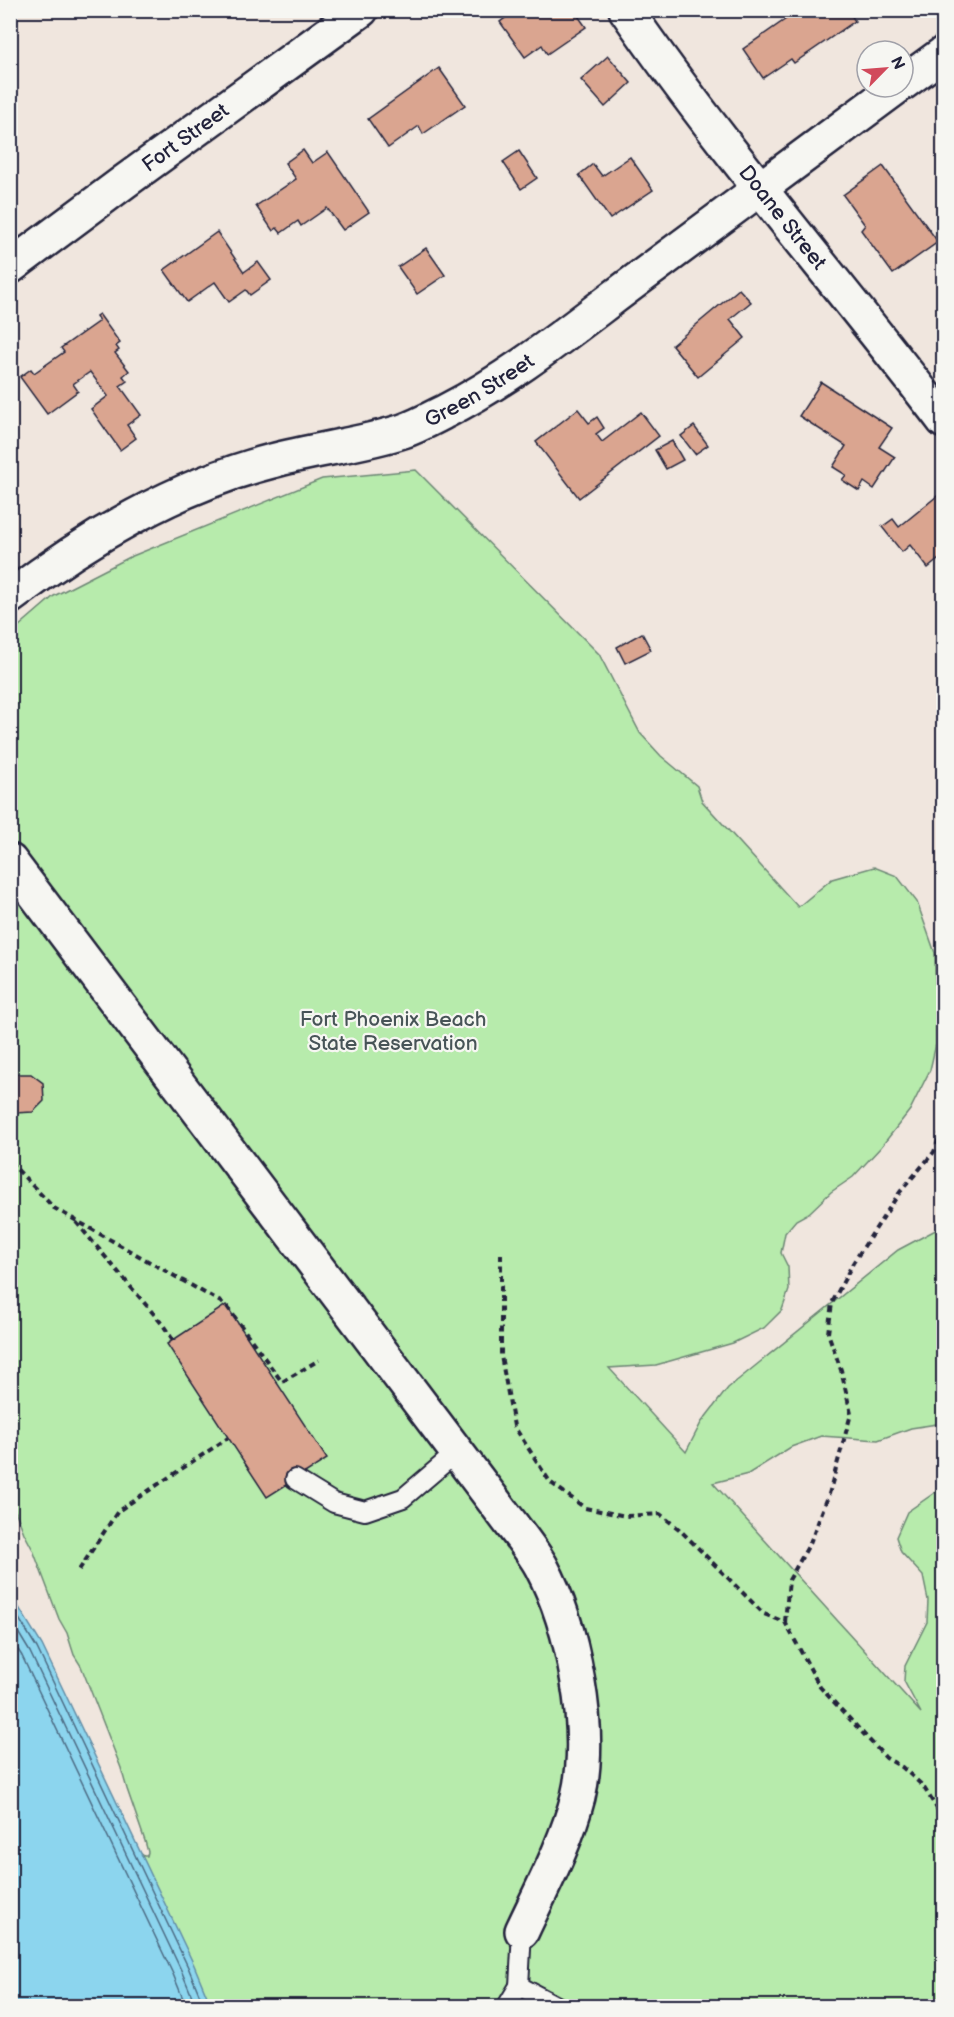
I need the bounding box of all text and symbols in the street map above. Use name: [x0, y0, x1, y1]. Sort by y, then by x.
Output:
north arrow: [855, 39, 915, 99]
text: N: [886, 54, 908, 73]
street label: Fort Street: [137, 98, 234, 178]
street label: Doane Street: [733, 161, 832, 275]
street label: Green Street: [421, 348, 539, 433]
park label: Fort Phoenix Beach State Reservation: [300, 1007, 486, 1056]

